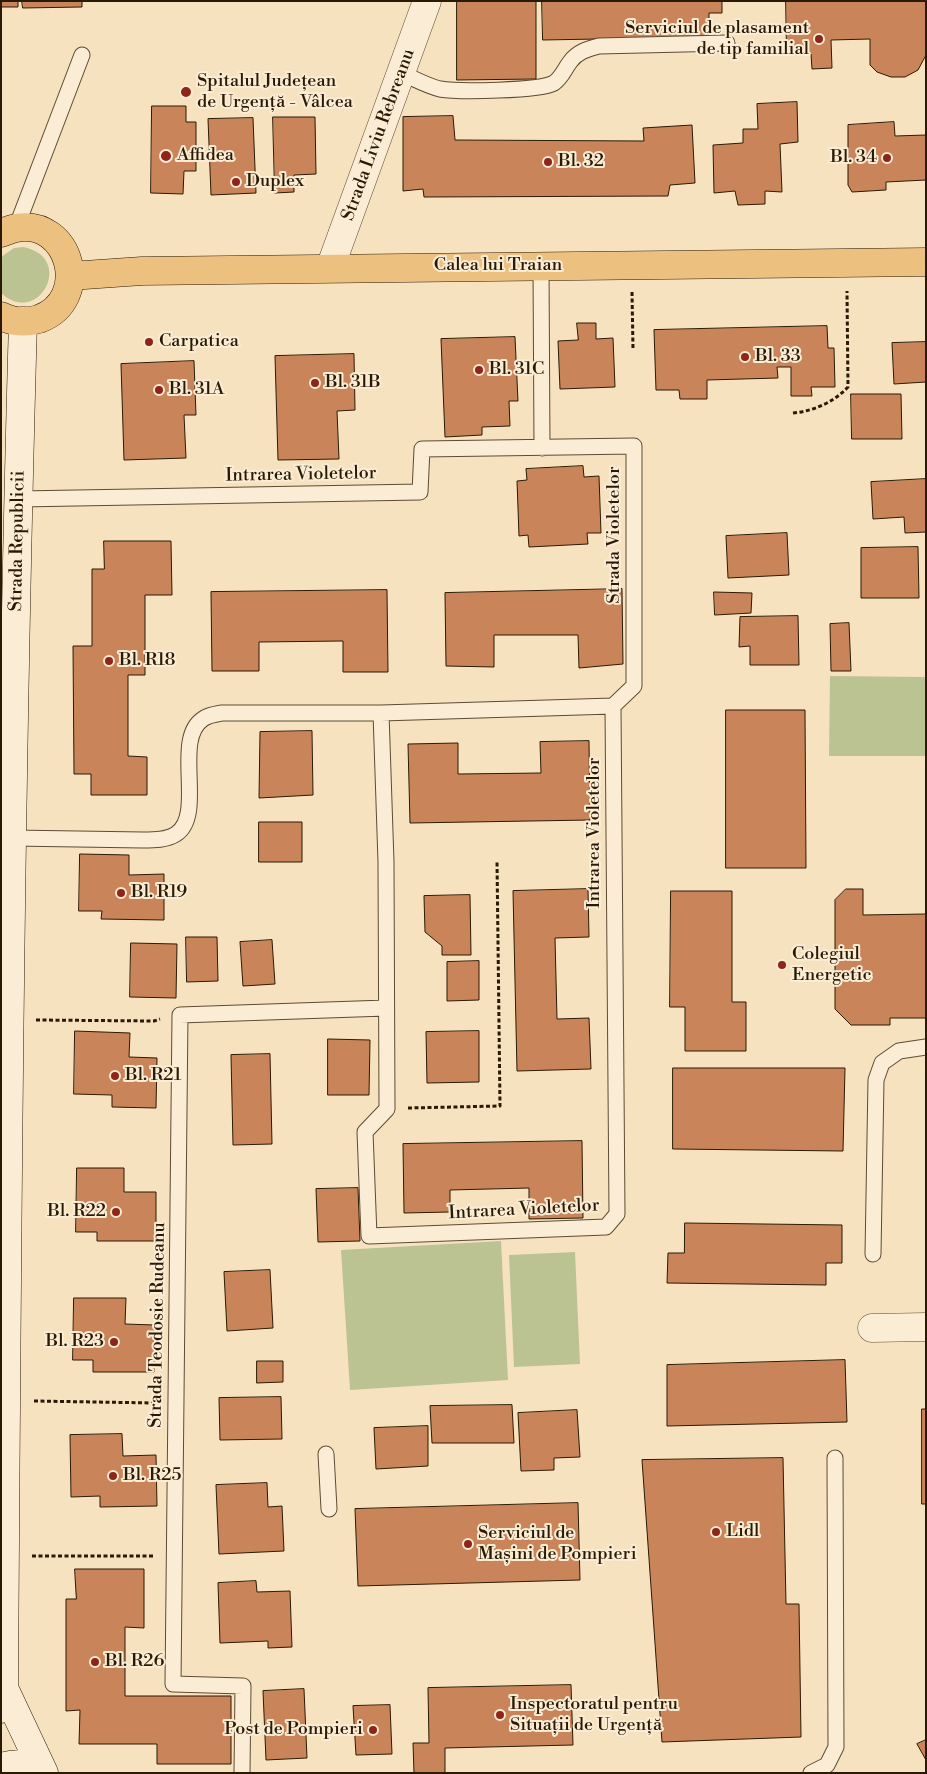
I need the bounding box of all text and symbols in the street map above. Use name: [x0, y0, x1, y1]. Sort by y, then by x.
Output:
place label: Serviciul de plasament de tip familial: [625, 18, 809, 60]
marker: Serviciul de plasament de tip familial: [813, 33, 825, 45]
street label: Strada Liviu Rebreanu: [338, 46, 420, 224]
place label: Spitalul Județean de Urgență - Vâlcea: [197, 71, 353, 114]
marker: Spitalul Județean de Urgență - Vâlcea: [179, 85, 193, 99]
place label: Affidea: [177, 145, 234, 167]
place label: Bl. 34: [830, 147, 877, 169]
marker: Affidea: [159, 149, 173, 163]
place label: Bl. 32: [558, 151, 604, 173]
marker: Bl. 34: [881, 152, 893, 164]
marker: Bl. 32: [542, 156, 554, 168]
place label: Duplex: [246, 171, 304, 193]
marker: Duplex: [230, 176, 242, 188]
street label: Calea lui Traian: [434, 255, 562, 277]
place label: Carpatica: [159, 331, 239, 353]
marker: Carpatica: [143, 336, 155, 348]
place label: Bl. 33: [755, 346, 801, 368]
marker: Bl. 33: [739, 351, 751, 363]
place label: Bl. 31C: [489, 359, 544, 381]
marker: Bl. 31C: [473, 364, 485, 376]
place label: Bl. 31B: [325, 372, 381, 394]
marker: Bl. 31B: [309, 377, 321, 389]
place label: Bl. 31A: [169, 379, 224, 401]
marker: Bl. 31A: [153, 384, 165, 396]
street label: Intrarea Violetelor: [225, 463, 377, 487]
street label: Strada Violetelor: [604, 466, 626, 604]
street label: Strada Republicii: [6, 470, 30, 612]
place label: Bl. R18: [119, 650, 176, 672]
marker: Bl. R18: [103, 655, 115, 667]
street label: Intrarea Violetelor: [584, 757, 606, 909]
place label: Bl. R19: [131, 882, 187, 904]
marker: Bl. R19: [115, 887, 127, 899]
place label: Colegiul Energetic: [792, 944, 871, 986]
marker: Colegiul Energetic: [776, 959, 788, 971]
place label: Bl. R21: [125, 1065, 181, 1087]
marker: Bl. R21: [109, 1070, 121, 1082]
street label: Intrarea Violetelor: [448, 1195, 600, 1225]
place label: Bl. R22: [47, 1201, 106, 1223]
marker: Bl. R22: [110, 1206, 122, 1218]
street label: Strada Teodosie Rudeanu: [145, 1222, 171, 1428]
place label: Bl. R23: [46, 1331, 104, 1353]
marker: Bl. R23: [108, 1336, 120, 1348]
place label: Bl. R25: [123, 1465, 181, 1487]
marker: Bl. R25: [107, 1470, 119, 1482]
place label: Lidl: [726, 1521, 759, 1543]
place label: Serviciul de Mașini de Pompieri: [478, 1523, 637, 1566]
marker: Lidl: [710, 1526, 722, 1538]
marker: Serviciul de Mașini de Pompieri: [462, 1538, 474, 1550]
place label: Bl. R26: [105, 1651, 164, 1673]
marker: Bl. R26: [89, 1656, 101, 1668]
place label: Inspectoratul pentru Situații de Urgență: [510, 1694, 678, 1736]
marker: Inspectoratul pentru Situații de Urgență: [494, 1709, 506, 1721]
place label: Post de Pompieri: [224, 1719, 363, 1741]
marker: Post de Pompieri: [367, 1724, 379, 1736]

